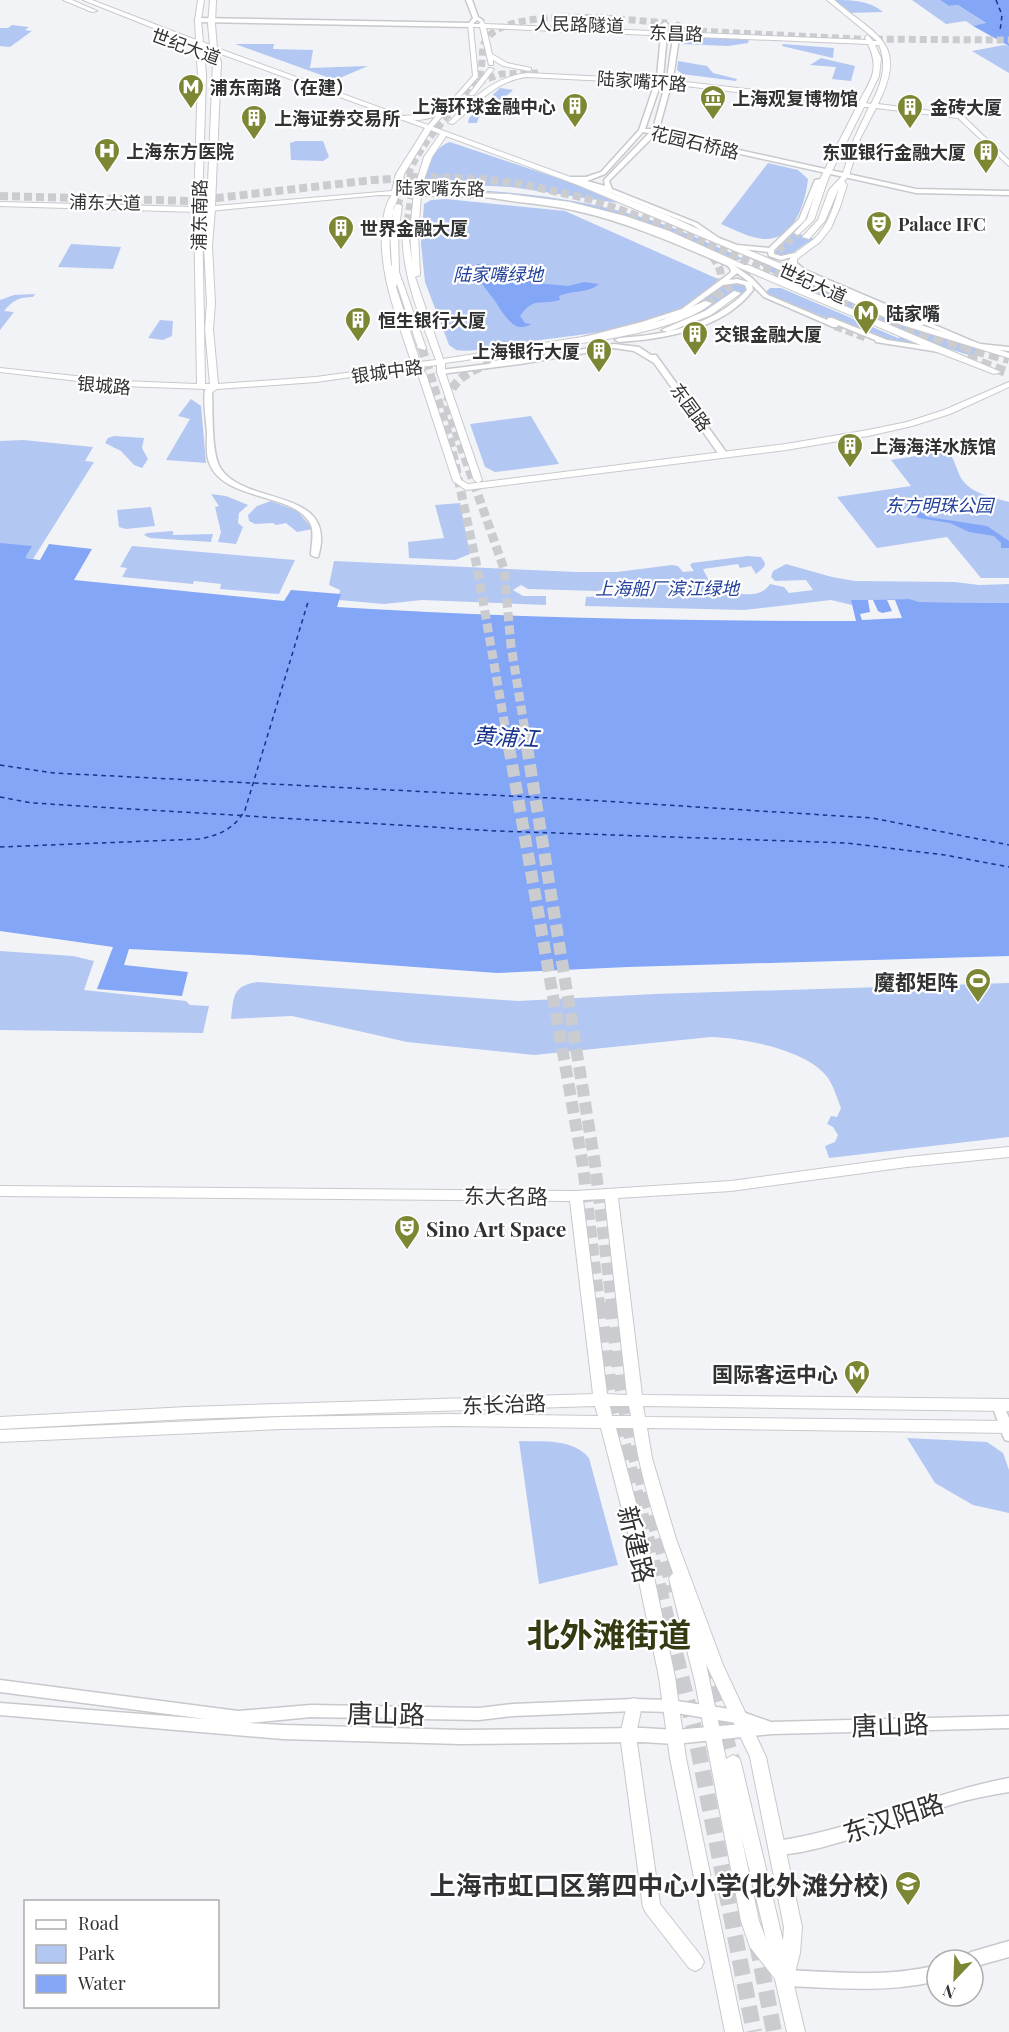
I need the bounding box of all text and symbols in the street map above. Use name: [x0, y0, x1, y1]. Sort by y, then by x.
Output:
street label: 人民路隧道: [534, 10, 624, 38]
street label: 东昌路: [649, 20, 703, 46]
street label: 世纪大道: [148, 22, 224, 70]
street label: 陆家嘴环路: [596, 66, 688, 96]
metro station icon: 浦东南路（在建）: [176, 72, 206, 110]
place label: 浦东南路（在建）: [210, 75, 354, 99]
museum icon: 上海观复博物馆: [698, 83, 728, 121]
place label: 上海观复博物馆: [732, 86, 858, 110]
building icon: 上海环球金融中心: [560, 91, 590, 129]
building icon: 金砖大厦: [895, 92, 925, 130]
place label: 上海环球金融中心: [412, 94, 556, 118]
place label: 金砖大厦: [930, 95, 1002, 119]
building icon: 上海证券交易所: [239, 103, 269, 141]
place label: 上海证券交易所: [274, 106, 400, 130]
street label: 花园石桥路: [648, 120, 742, 164]
hospital icon: 上海东方医院: [92, 136, 122, 174]
building icon: 东亚银行金融大厦: [971, 137, 1001, 175]
place label: 上海东方医院: [126, 139, 234, 163]
place label: 东亚银行金融大厦: [822, 140, 966, 164]
street label: 陆家嘴东路: [395, 175, 485, 201]
street label: 浦东南路: [186, 179, 212, 251]
street label: 浦东大道: [69, 189, 141, 215]
theatre icon: Palace IFC: [864, 209, 894, 247]
place label: Palace IFC: [898, 212, 986, 236]
building icon: 世界金融大厦: [326, 213, 356, 251]
place label: 世界金融大厦: [360, 216, 468, 240]
street label: 世纪大道: [775, 257, 851, 309]
park label: 陆家嘴绿地: [453, 262, 545, 286]
metro station icon: 陆家嘴: [851, 298, 881, 336]
place label: 陆家嘴: [886, 301, 940, 325]
building icon: 恒生银行大厦: [343, 305, 373, 343]
place label: 恒生银行大厦: [378, 308, 486, 332]
building icon: 交银金融大厦: [680, 319, 710, 357]
place label: 交银金融大厦: [714, 322, 822, 346]
building icon: 上海银行大厦: [584, 336, 614, 374]
place label: 上海银行大厦: [472, 339, 580, 363]
street label: 银城中路: [350, 354, 424, 388]
street label: 银城路: [76, 371, 132, 399]
street label: 东园路: [665, 378, 717, 436]
building icon: 上海海洋水族馆: [835, 431, 865, 469]
place label: 上海海洋水族馆: [870, 434, 996, 458]
park label: 东方明珠公园: [885, 493, 996, 517]
park label: 上海船厂滨江绿地: [595, 576, 741, 600]
water label: 黄浦江: [472, 719, 542, 753]
sports icon: 魔都矩阵: [963, 966, 993, 1004]
place label: 魔都矩阵: [874, 967, 958, 995]
street label: 东大名路: [464, 1180, 548, 1210]
theatre icon: Sino Art Space: [392, 1213, 422, 1251]
place label: Sino Art Space: [426, 1214, 566, 1242]
metro station icon: 国际客运中心: [842, 1358, 872, 1396]
place label: 国际客运中心: [712, 1359, 838, 1387]
street label: 东长治路: [462, 1388, 546, 1418]
street label: 新建路: [611, 1502, 663, 1586]
district label: 北外滩街道: [527, 1611, 692, 1655]
street label: 唐山路: [347, 1695, 425, 1731]
street label: 唐山路: [850, 1705, 930, 1743]
street label: 东汉阳路: [838, 1784, 948, 1850]
place label: 上海市虹口区第四中心小学(北外滩分校): [429, 1867, 888, 1902]
school or university icon: 上海市虹口区第四中心小学(北外滩分校): [893, 1869, 923, 1907]
legend: [24, 1900, 219, 2008]
text: Road: [78, 1911, 119, 1935]
text: Park: [78, 1941, 115, 1965]
north arrow: [925, 1948, 985, 2008]
text: Water: [77, 1971, 126, 1995]
text: N: [939, 1980, 958, 2004]

